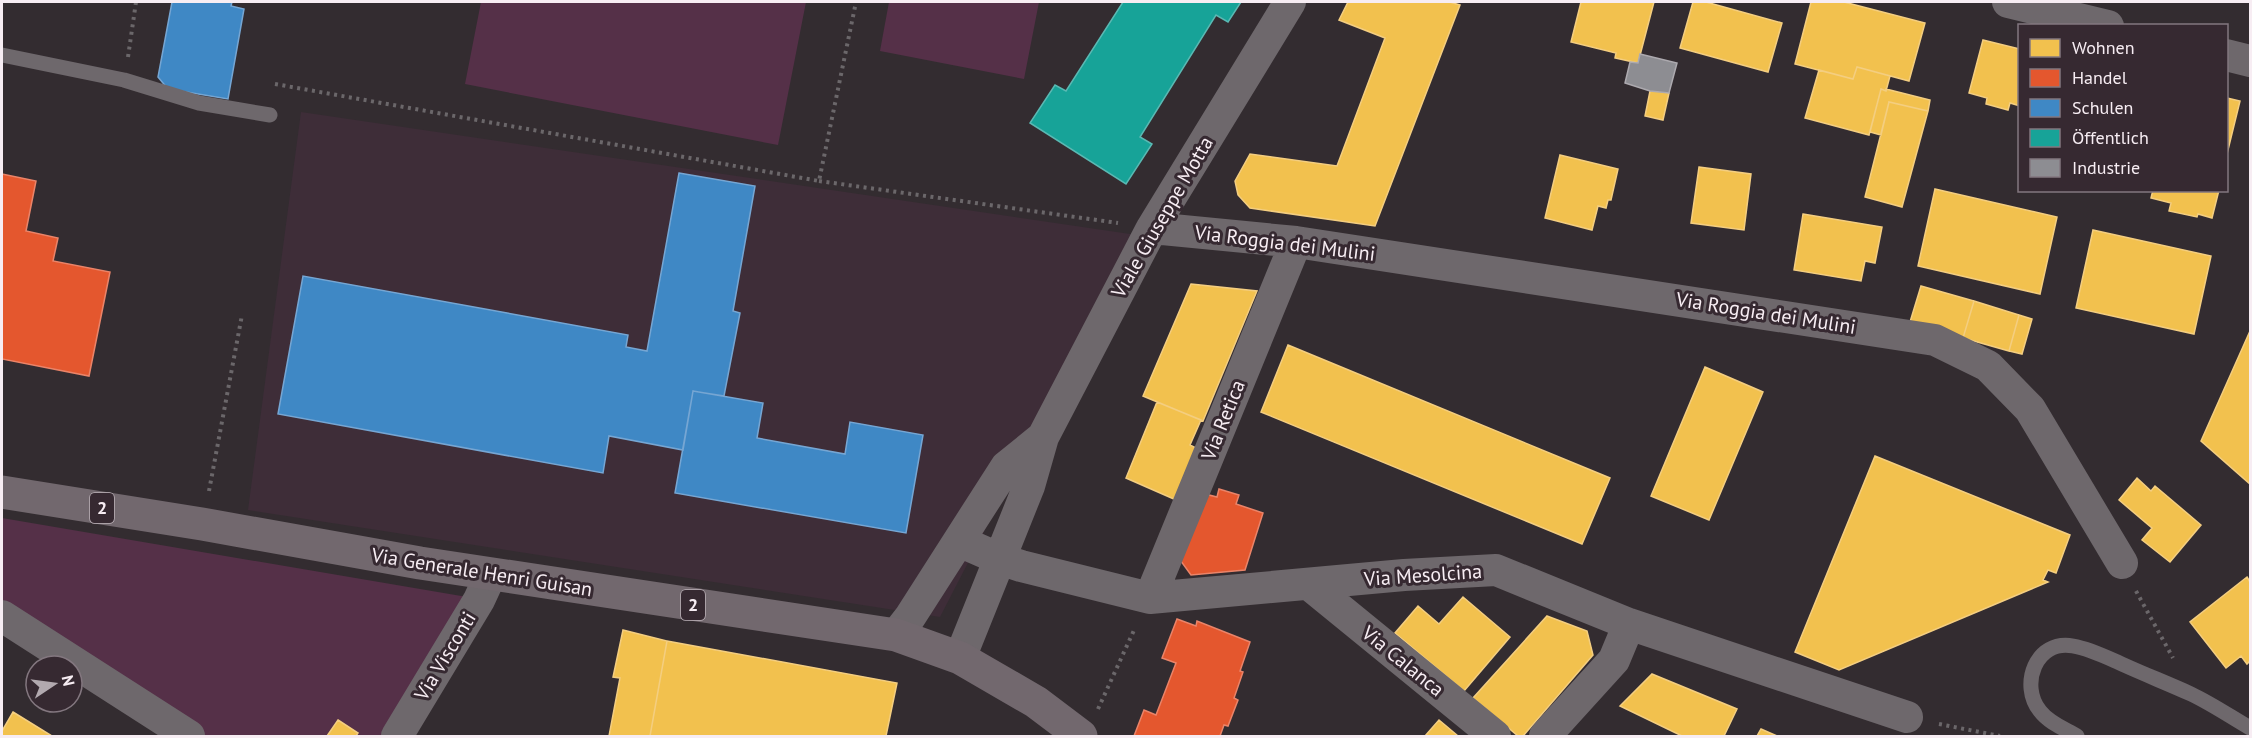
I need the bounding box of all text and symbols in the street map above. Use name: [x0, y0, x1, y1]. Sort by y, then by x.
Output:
legend: [2018, 24, 2228, 192]
text: Wohnen: [2072, 36, 2134, 59]
text: Handel: [2072, 66, 2128, 89]
text: Schulen: [2072, 96, 2133, 119]
text: Öffentlich: [2072, 126, 2149, 149]
street label: Viale Giuseppe Motta: [1105, 132, 1219, 303]
text: Industrie: [2072, 156, 2140, 179]
street label: Via Roggia dei Mulini: [1192, 219, 1377, 267]
street label: Via Roggia dei Mulini: [1673, 286, 1858, 340]
street label: Via Retica: [1195, 376, 1251, 465]
road number: 2: [90, 493, 114, 523]
street label: Via Generale Henri Guisan: [369, 542, 594, 602]
street label: Via Mesolcina: [1362, 558, 1483, 592]
road number: 2: [681, 590, 705, 620]
street label: Via Visconti: [408, 607, 482, 706]
street label: Via Calanca: [1356, 619, 1450, 702]
north arrow: [24, 654, 84, 714]
text: N: [58, 673, 80, 688]

